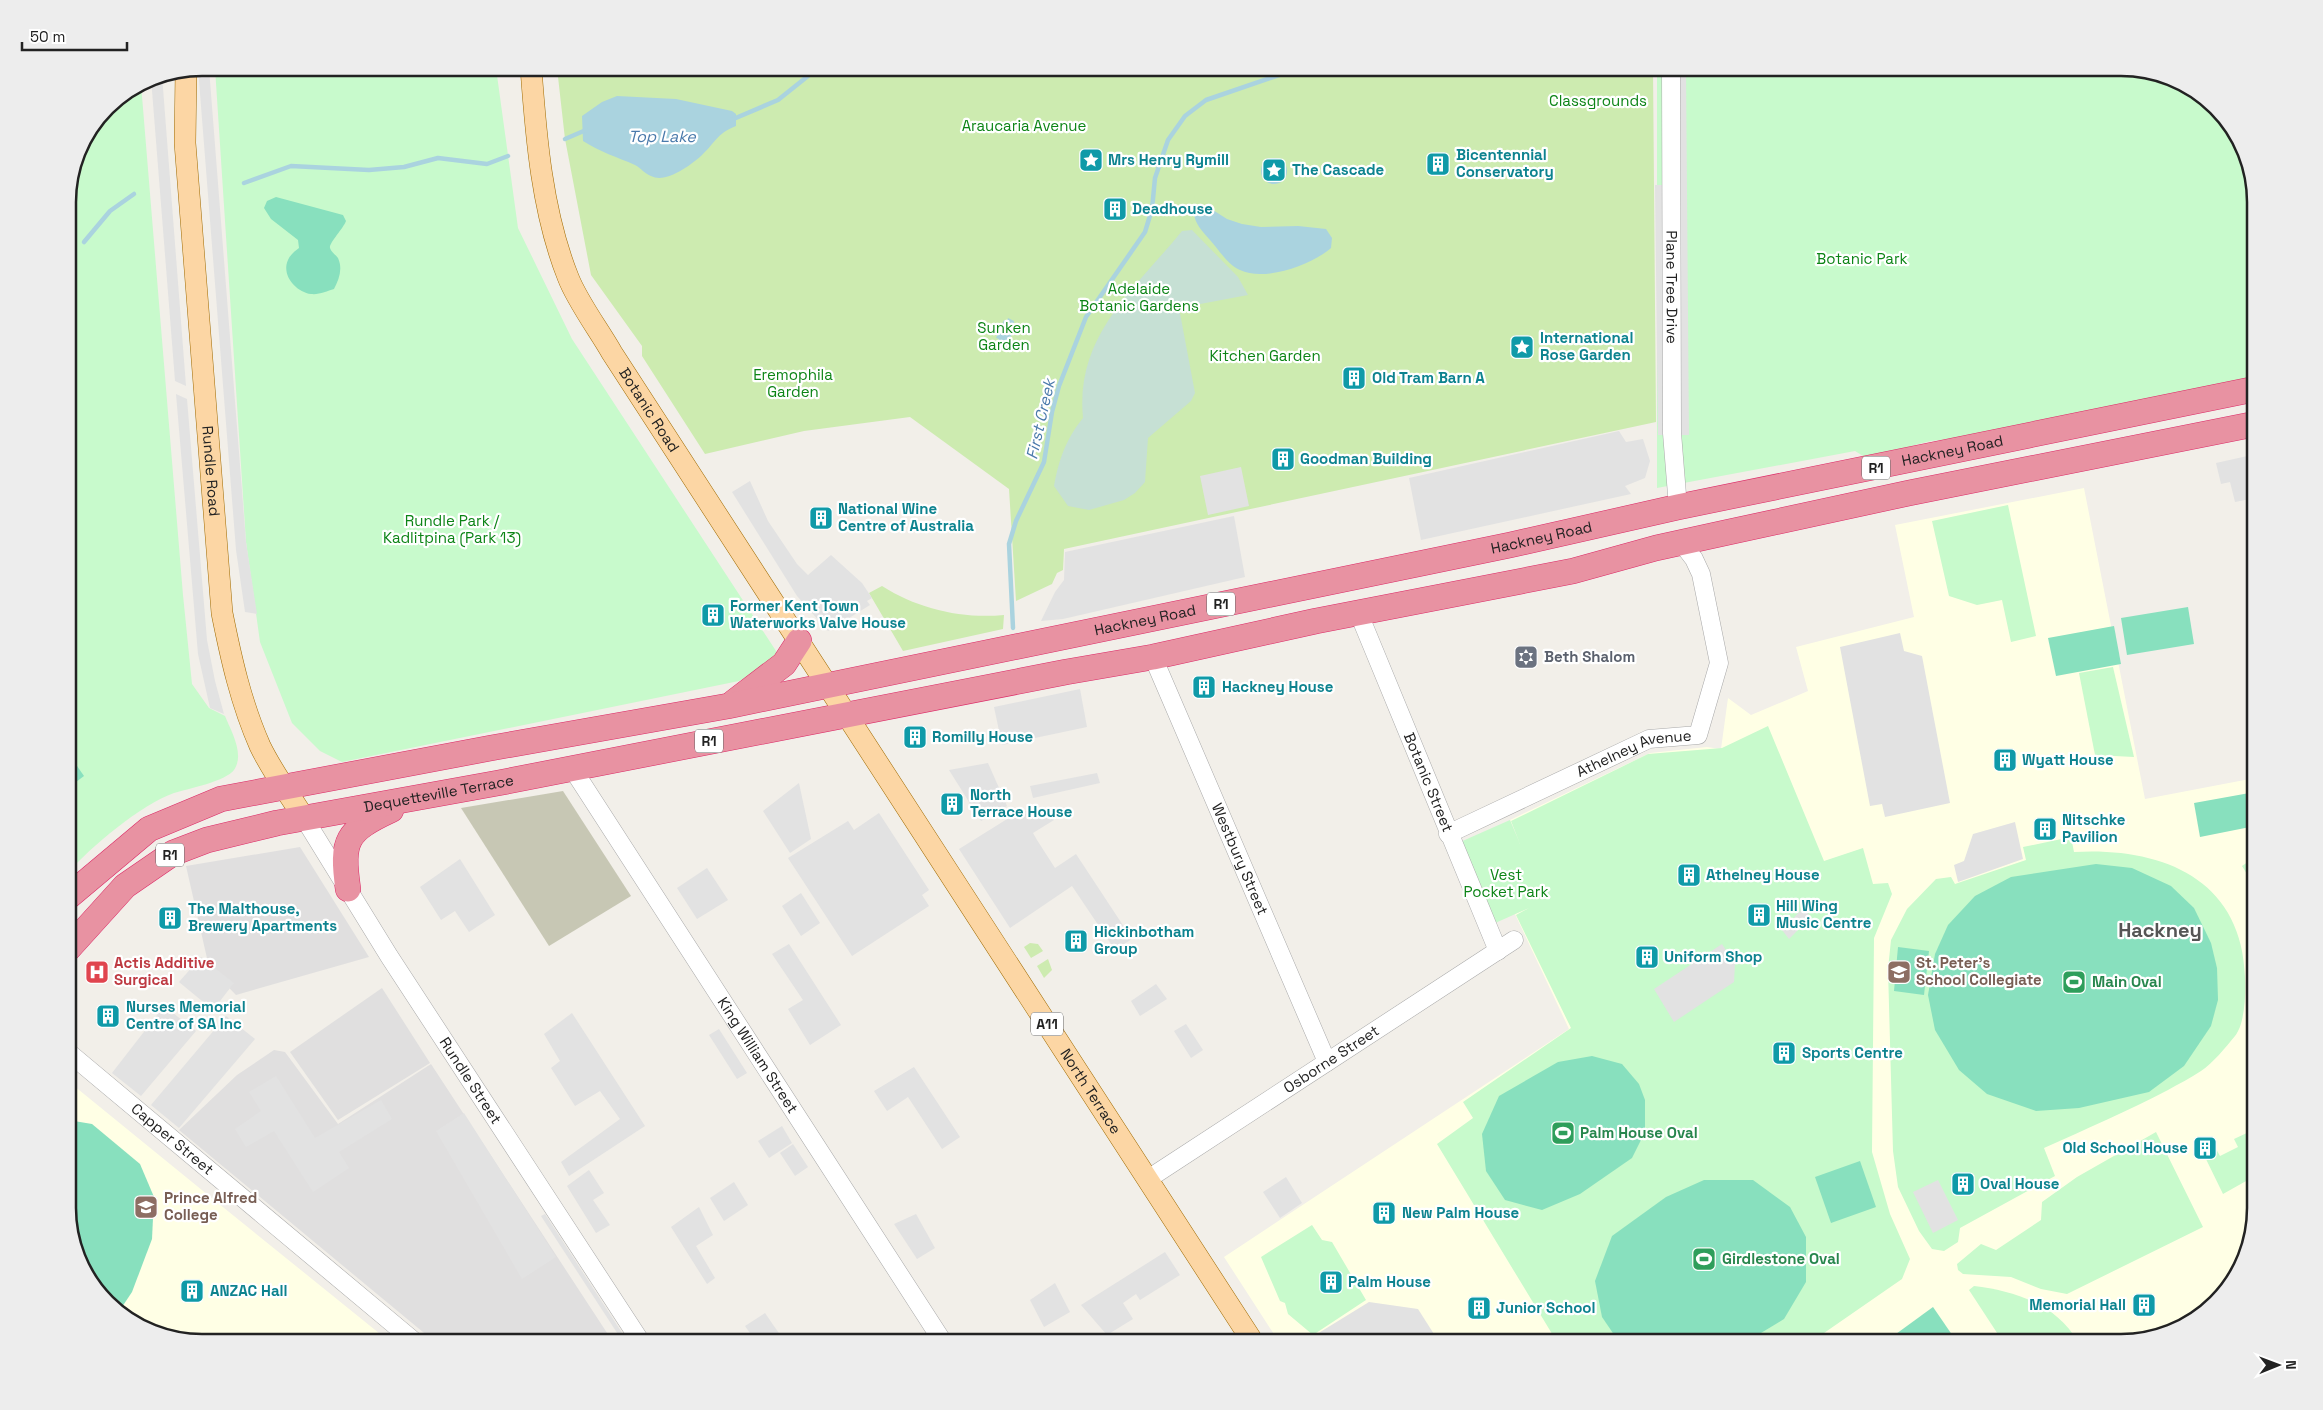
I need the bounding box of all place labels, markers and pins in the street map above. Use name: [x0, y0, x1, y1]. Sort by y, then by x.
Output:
place label: Bicentennial Conservatory: [1456, 145, 1554, 181]
place icon: Mrs Henry Rymill: [1078, 147, 1104, 173]
place label: Mrs Henry Rymill: [1108, 150, 1229, 169]
building icon: Bicentennial Conservatory: [1425, 151, 1451, 177]
place icon: The Cascade: [1261, 157, 1287, 183]
place label: The Cascade: [1292, 160, 1385, 179]
building icon: Deadhouse: [1102, 196, 1128, 222]
place label: Deadhouse: [1132, 199, 1213, 218]
place label: International Rose Garden: [1540, 328, 1633, 364]
place icon: International Rose Garden: [1509, 334, 1535, 360]
building icon: Old Tram Barn A: [1341, 365, 1367, 391]
place label: Old Tram Barn A: [1372, 368, 1485, 387]
building icon: Goodman Building: [1270, 446, 1296, 472]
place label: Goodman Building: [1300, 449, 1432, 468]
place label: National Wine Centre of Australia: [838, 499, 974, 535]
building icon: National Wine Centre of Australia: [808, 505, 834, 531]
place label: Former Kent Town Waterworks Valve House: [730, 596, 906, 632]
building icon: Former Kent Town Waterworks Valve House: [700, 602, 726, 628]
synagogue icon: Beth Shalom: [1513, 644, 1539, 670]
place label: Beth Shalom: [1544, 647, 1635, 666]
building icon: Hackney House: [1191, 674, 1217, 700]
place label: Hackney House: [1222, 677, 1334, 696]
building icon: Romilly House: [902, 724, 928, 750]
place label: Romilly House: [932, 727, 1034, 746]
building icon: Wyatt House: [1992, 747, 2018, 773]
place label: Wyatt House: [2022, 750, 2114, 769]
place label: North Terrace House: [970, 785, 1073, 821]
building icon: North Terrace House: [939, 791, 965, 817]
place label: Nitschke Pavilion: [2062, 810, 2126, 846]
building icon: Nitschke Pavilion: [2032, 816, 2058, 842]
building icon: Athelney House: [1676, 862, 1702, 888]
place label: Athelney House: [1706, 865, 1820, 884]
place label: Hill Wing Music Centre: [1776, 896, 1872, 932]
place label: The Malthouse, Brewery Apartments: [188, 899, 337, 935]
building icon: Hill Wing Music Centre: [1746, 902, 1772, 928]
building icon: The Malthouse, Brewery Apartments: [157, 905, 183, 931]
place label: Hickinbotham Group: [1094, 922, 1194, 958]
building icon: Hickinbotham Group: [1063, 928, 1089, 954]
building icon: Uniform Shop: [1634, 944, 1660, 970]
place label: Uniform Shop: [1664, 947, 1762, 966]
place label: Actis Additive Surgical: [114, 953, 215, 989]
place label: St. Peter's School Collegiate: [1916, 953, 2042, 989]
hospital icon: Actis Additive Surgical: [84, 959, 110, 985]
school or university icon: St. Peter's School Collegiate: [1886, 959, 1912, 985]
sports icon: Main Oval: [2061, 969, 2087, 995]
place label: Main Oval: [2092, 972, 2162, 991]
place label: Nurses Memorial Centre of SA Inc: [126, 997, 246, 1033]
building icon: Nurses Memorial Centre of SA Inc: [95, 1003, 121, 1029]
building icon: Sports Centre: [1771, 1040, 1797, 1066]
place label: Sports Centre: [1802, 1043, 1903, 1062]
sports icon: Palm House Oval: [1550, 1120, 1576, 1146]
place label: Palm House Oval: [1580, 1123, 1698, 1142]
building icon: Old School House: [2192, 1135, 2218, 1161]
place label: Old School House: [2062, 1138, 2188, 1157]
building icon: Oval House: [1950, 1171, 1976, 1197]
place label: Oval House: [1980, 1174, 2060, 1193]
place label: Prince Alfred College: [164, 1188, 257, 1224]
school or university icon: Prince Alfred College: [133, 1194, 159, 1220]
building icon: New Palm House: [1371, 1200, 1397, 1226]
place label: New Palm House: [1402, 1203, 1520, 1222]
sports icon: Girdlestone Oval: [1691, 1246, 1717, 1272]
place label: Girdlestone Oval: [1722, 1249, 1840, 1268]
building icon: Palm House: [1318, 1269, 1344, 1295]
place label: Palm House: [1348, 1272, 1431, 1291]
building icon: ANZAC Hall: [179, 1278, 205, 1304]
place label: ANZAC Hall: [210, 1281, 288, 1300]
building icon: Memorial Hall: [2131, 1292, 2157, 1318]
building icon: Junior School: [1466, 1295, 1492, 1321]
place label: Memorial Hall: [2029, 1295, 2126, 1314]
place label: Junior School: [1496, 1298, 1596, 1317]

